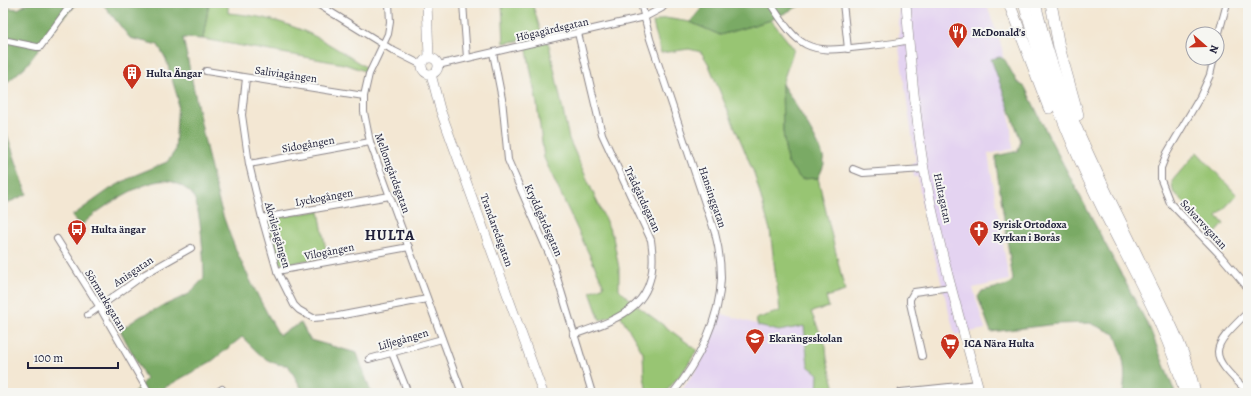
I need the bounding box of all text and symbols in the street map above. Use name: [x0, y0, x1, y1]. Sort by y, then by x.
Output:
street label: Högagärdsgatan: [514, 14, 590, 45]
restaurant icon: McDonald's: [947, 21, 969, 49]
place label: McDonald's: [972, 25, 1026, 40]
north arrow: [1185, 26, 1225, 66]
text: N: [1206, 43, 1222, 56]
building icon: Hulta Ängar: [121, 62, 143, 90]
street label: Saliviagången: [254, 63, 318, 86]
place label: Hulta Ängar: [146, 66, 203, 81]
street label: Mellomgårdsgatan: [371, 131, 414, 215]
street label: Sidogången: [281, 132, 336, 156]
street label: Trädgårdsgatan: [621, 164, 664, 235]
street label: Hansinggatan: [695, 165, 730, 230]
street label: Hultagatan: [930, 172, 955, 225]
street label: Kryddgårdsgatan: [521, 182, 566, 259]
street label: Lyckogången: [294, 185, 354, 210]
street label: Trandaredsgatan: [476, 192, 517, 269]
street label: Solvarvsgatan: [1177, 196, 1230, 252]
street label: Akvilejagången: [261, 199, 294, 270]
place label: Syrisk Ortodoxa Kyrkan i Borås: [993, 217, 1068, 245]
bus stop icon: Hulta ängar: [66, 218, 88, 246]
church icon: Syrisk Ortodoxa Kyrkan i Borås: [968, 219, 990, 247]
place label: Hulta ängar: [91, 222, 146, 237]
district label: HULTA: [365, 225, 415, 245]
street label: Vilogången: [302, 239, 355, 264]
street label: Anisgatan: [110, 253, 156, 291]
street label: Sörmarksgatan: [81, 267, 130, 334]
street label: Liljegången: [376, 325, 430, 354]
school or university icon: Ekarängsskolan: [744, 327, 766, 355]
place label: Ekarängsskolan: [769, 331, 842, 346]
supermarket icon: ICA Nära Hulta: [939, 332, 961, 360]
place label: ICA Nära Hulta: [964, 336, 1035, 351]
scale bar: [28, 344, 118, 370]
text: 100 m: [34, 350, 63, 366]

